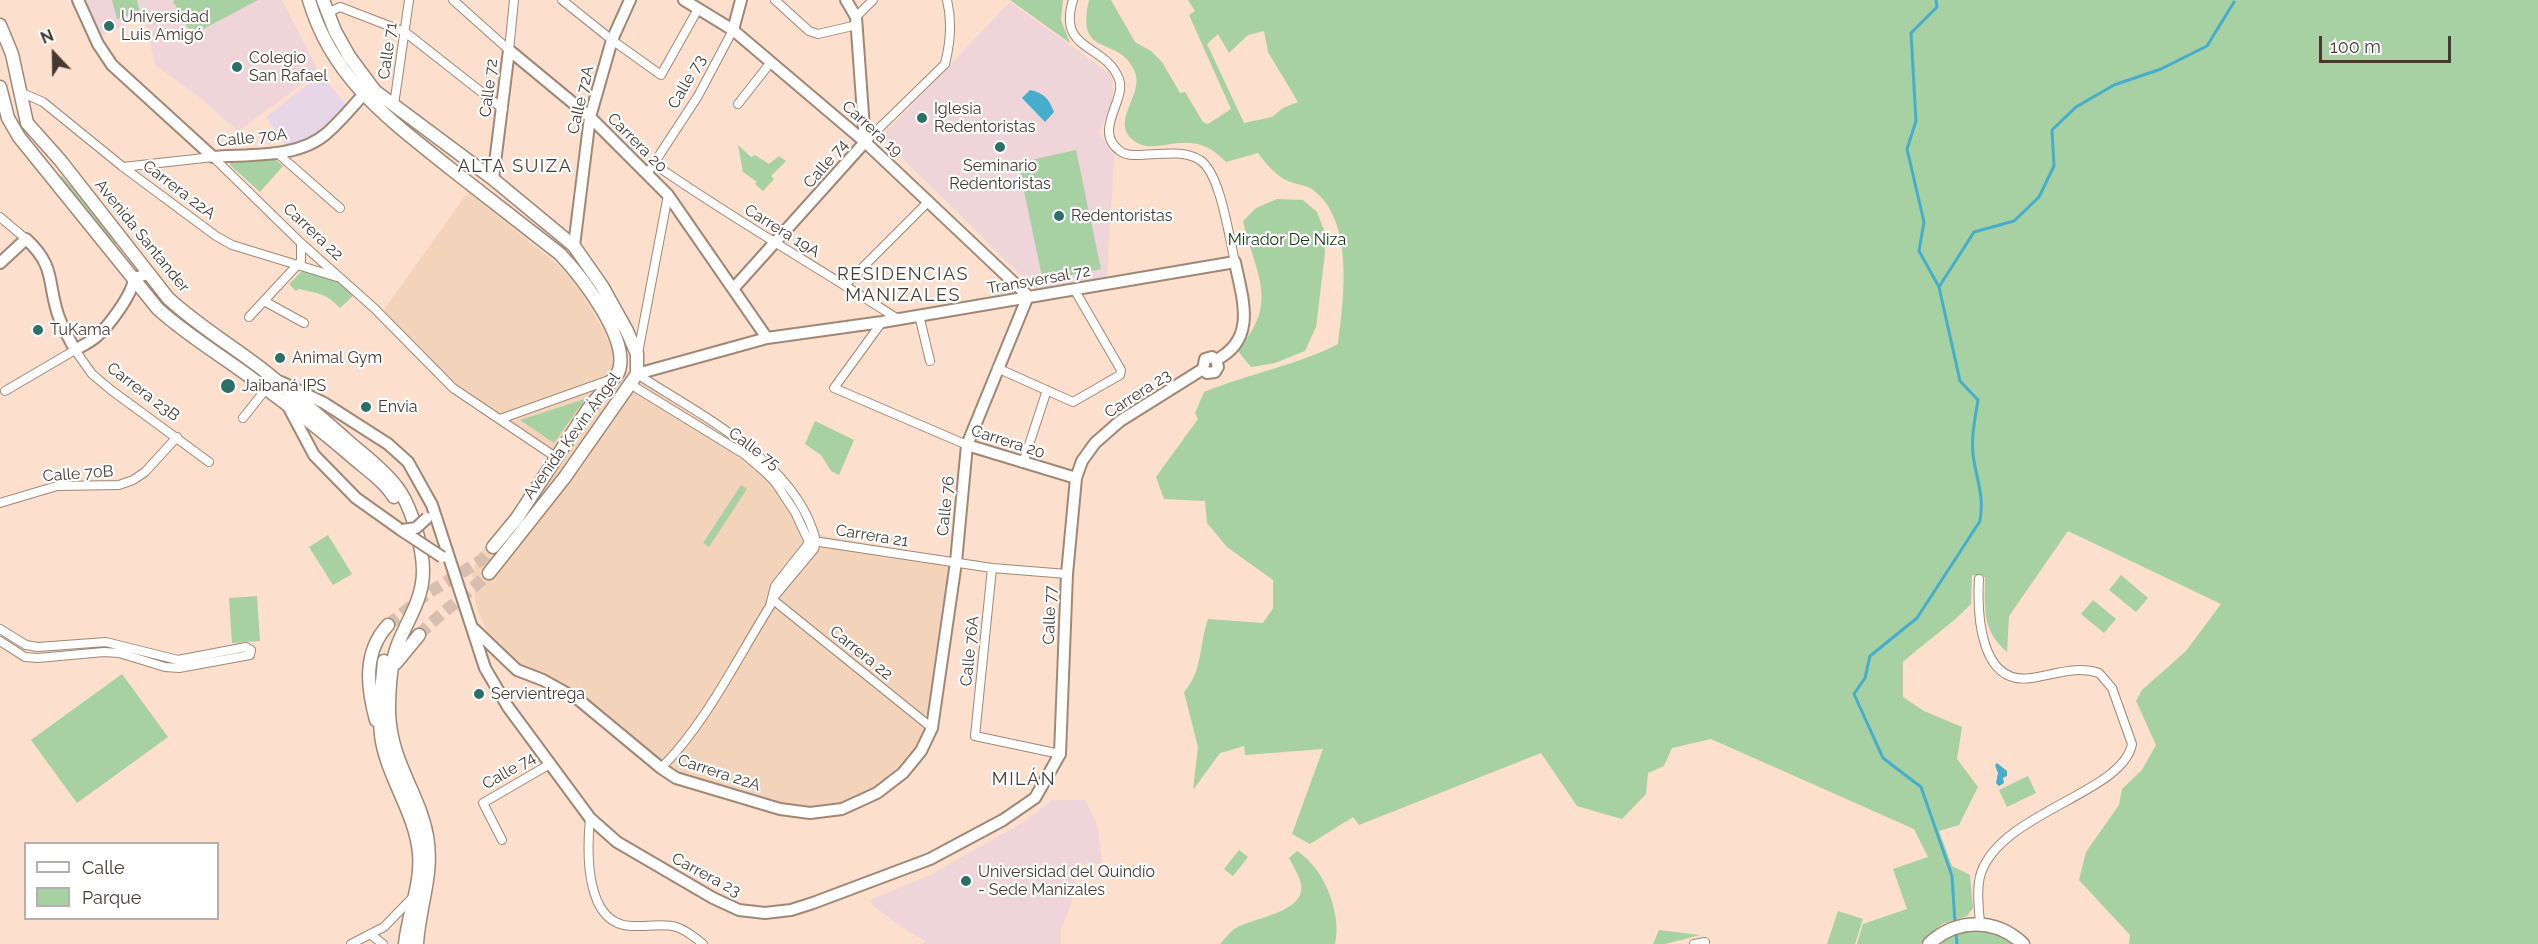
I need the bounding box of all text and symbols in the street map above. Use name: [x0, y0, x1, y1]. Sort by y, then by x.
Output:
place label: Universidad Luis Amigó: [121, 7, 209, 45]
marker: Universidad Luis Amigó: [102, 19, 116, 33]
street label: Calle 71: [375, 21, 401, 81]
north arrow: [24, 24, 84, 84]
scale bar: [2322, 24, 2454, 62]
text: N: [38, 26, 56, 48]
text: 100 m: [2330, 36, 2381, 57]
place label: Colegio San Rafael: [249, 48, 328, 86]
street label: Calle 73: [664, 52, 710, 112]
street label: Calle 72: [476, 58, 502, 118]
marker: Colegio San Rafael: [230, 60, 244, 74]
street label: Calle 72A: [564, 64, 598, 136]
street label: Carrera 19: [838, 97, 906, 161]
place label: Iglesia Redentoristas: [934, 99, 1036, 137]
street label: Carrera 20: [603, 109, 671, 177]
marker: Iglesia Redentoristas: [915, 111, 929, 125]
street label: Calle 70A: [216, 125, 288, 151]
street label: Calle 74: [800, 136, 852, 192]
marker: Seminario Redentoristas: [993, 140, 1007, 154]
street label: Carrera 22A: [139, 156, 219, 224]
district label: ALTA SUIZA: [458, 156, 572, 178]
place label: Seminario Redentoristas: [949, 156, 1051, 194]
street label: Avenida Santander: [91, 176, 193, 296]
street label: Carrera 22: [279, 199, 347, 265]
street label: Carrera 19A: [741, 200, 823, 262]
place label: Redentoristas: [1071, 206, 1173, 226]
marker: Redentoristas: [1052, 209, 1066, 223]
park label: Mirador De Niza: [1228, 230, 1346, 250]
street label: Transversal 72: [986, 261, 1092, 299]
district label: RESIDENCIAS MANIZALES: [837, 264, 969, 306]
place label: TuKama: [50, 320, 110, 340]
marker: TuKama: [31, 323, 45, 337]
place label: Animal Gym: [292, 348, 382, 368]
marker: Animal Gym: [273, 351, 287, 365]
street label: Carrera 23B: [103, 358, 183, 426]
street label: Carrera 23: [1101, 365, 1175, 423]
street label: Avenida Kevin Ángel: [520, 369, 624, 503]
place label: Jaibaná IPS: [242, 376, 326, 396]
marker: Jaibaná IPS: [219, 377, 237, 395]
place label: Envia: [378, 397, 418, 417]
marker: Envia: [359, 400, 373, 414]
street label: Carrera 20: [969, 421, 1047, 463]
street label: Calle 75: [725, 424, 783, 474]
street label: Calle 70B: [42, 462, 114, 486]
street label: Calle 76: [933, 475, 959, 537]
street label: Carrera 21: [834, 521, 910, 551]
street label: Calle 77: [1039, 585, 1061, 645]
street label: Calle 76A: [957, 615, 983, 687]
street label: Carrera 22: [826, 622, 896, 684]
place label: Servientrega: [491, 684, 585, 704]
marker: Servientrega: [472, 687, 486, 701]
street label: Calle 74: [479, 748, 539, 794]
street label: Carrera 22A: [675, 751, 763, 795]
district label: MILÁN: [992, 769, 1056, 791]
legend: [24, 842, 219, 920]
street label: Carrera 23: [668, 849, 744, 901]
text: Calle: [82, 857, 125, 878]
place label: Universidad del Quindío - Sede Manizales: [978, 862, 1155, 900]
marker: Universidad del Quindío - Sede Manizales: [959, 874, 973, 888]
text: Parque: [82, 887, 141, 908]

